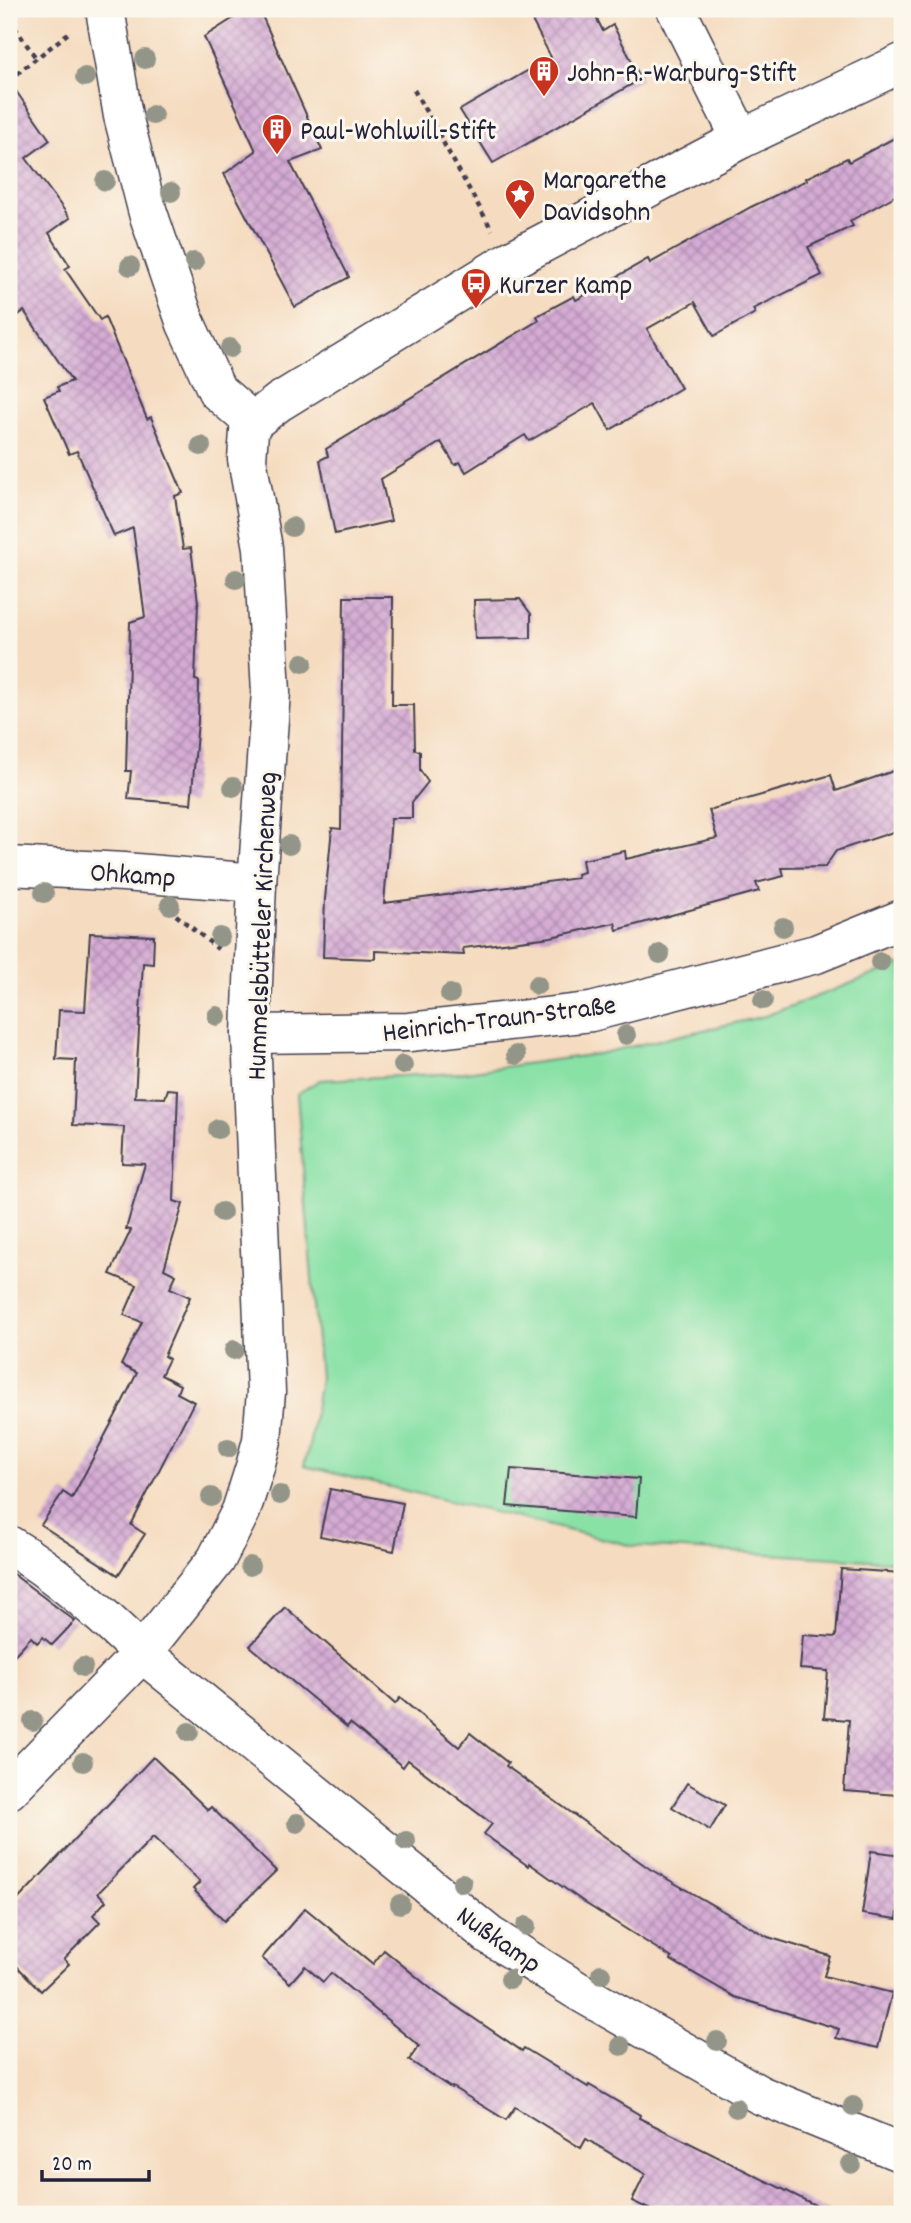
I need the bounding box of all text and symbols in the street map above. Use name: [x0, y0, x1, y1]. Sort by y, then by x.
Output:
building icon: John-R.-Warburg-Stift: [527, 54, 561, 98]
place label: John-R.-Warburg-Stift: [567, 56, 797, 96]
building icon: Paul-Wohlwill-Stift: [260, 112, 294, 156]
place label: Paul-Wohlwill-Stift: [300, 114, 496, 154]
place label: Margarethe Davidsohn: [543, 163, 667, 235]
place icon: Margarethe Davidsohn: [503, 177, 537, 221]
bus stop icon: Kurzer Kamp: [459, 266, 493, 310]
place label: Kurzer Kamp: [499, 268, 632, 308]
street label: Hummelsbütteler Kirchenweg: [240, 771, 290, 1081]
street label: Ohkamp: [89, 855, 177, 901]
street label: Heinrich-Traun-Straße: [381, 988, 619, 1056]
street label: Nußkamp: [446, 1898, 548, 1986]
scale bar: [42, 2139, 149, 2183]
text: 20 m: [52, 2151, 92, 2181]

